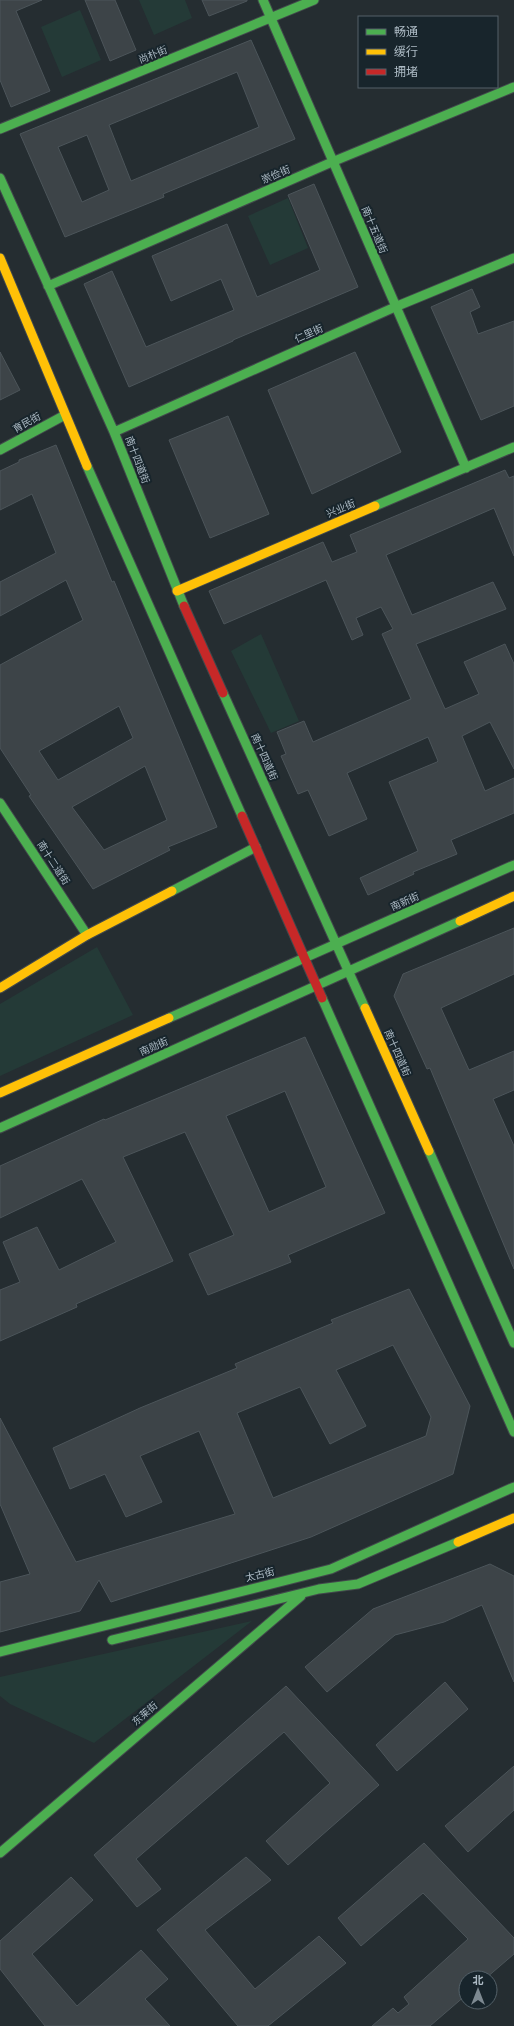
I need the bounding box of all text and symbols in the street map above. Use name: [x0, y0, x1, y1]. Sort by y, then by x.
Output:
legend: [358, 16, 498, 88]
text: 畅通: [394, 25, 418, 39]
street label: 尚朴街: [137, 44, 169, 66]
text: 缓行: [394, 45, 418, 59]
text: 拥堵: [394, 65, 418, 79]
street label: 崇俭街: [260, 164, 292, 186]
street label: 南十五道街: [359, 205, 389, 255]
street label: 仁里街: [293, 322, 325, 346]
street label: 育民街: [11, 410, 43, 436]
street label: 南十四道街: [122, 435, 152, 485]
street label: 兴业街: [325, 498, 357, 520]
street label: 南十四道街: [248, 732, 280, 782]
street label: 南十二道街: [34, 839, 72, 887]
street label: 南新街: [389, 890, 421, 914]
street label: 南十四道街: [381, 1028, 413, 1078]
street label: 南勋街: [138, 1035, 170, 1059]
street label: 太古街: [244, 1566, 276, 1584]
street label: 东莱街: [130, 1700, 160, 1728]
north arrow: [458, 1970, 498, 2010]
text: 北: [473, 1974, 484, 1987]

